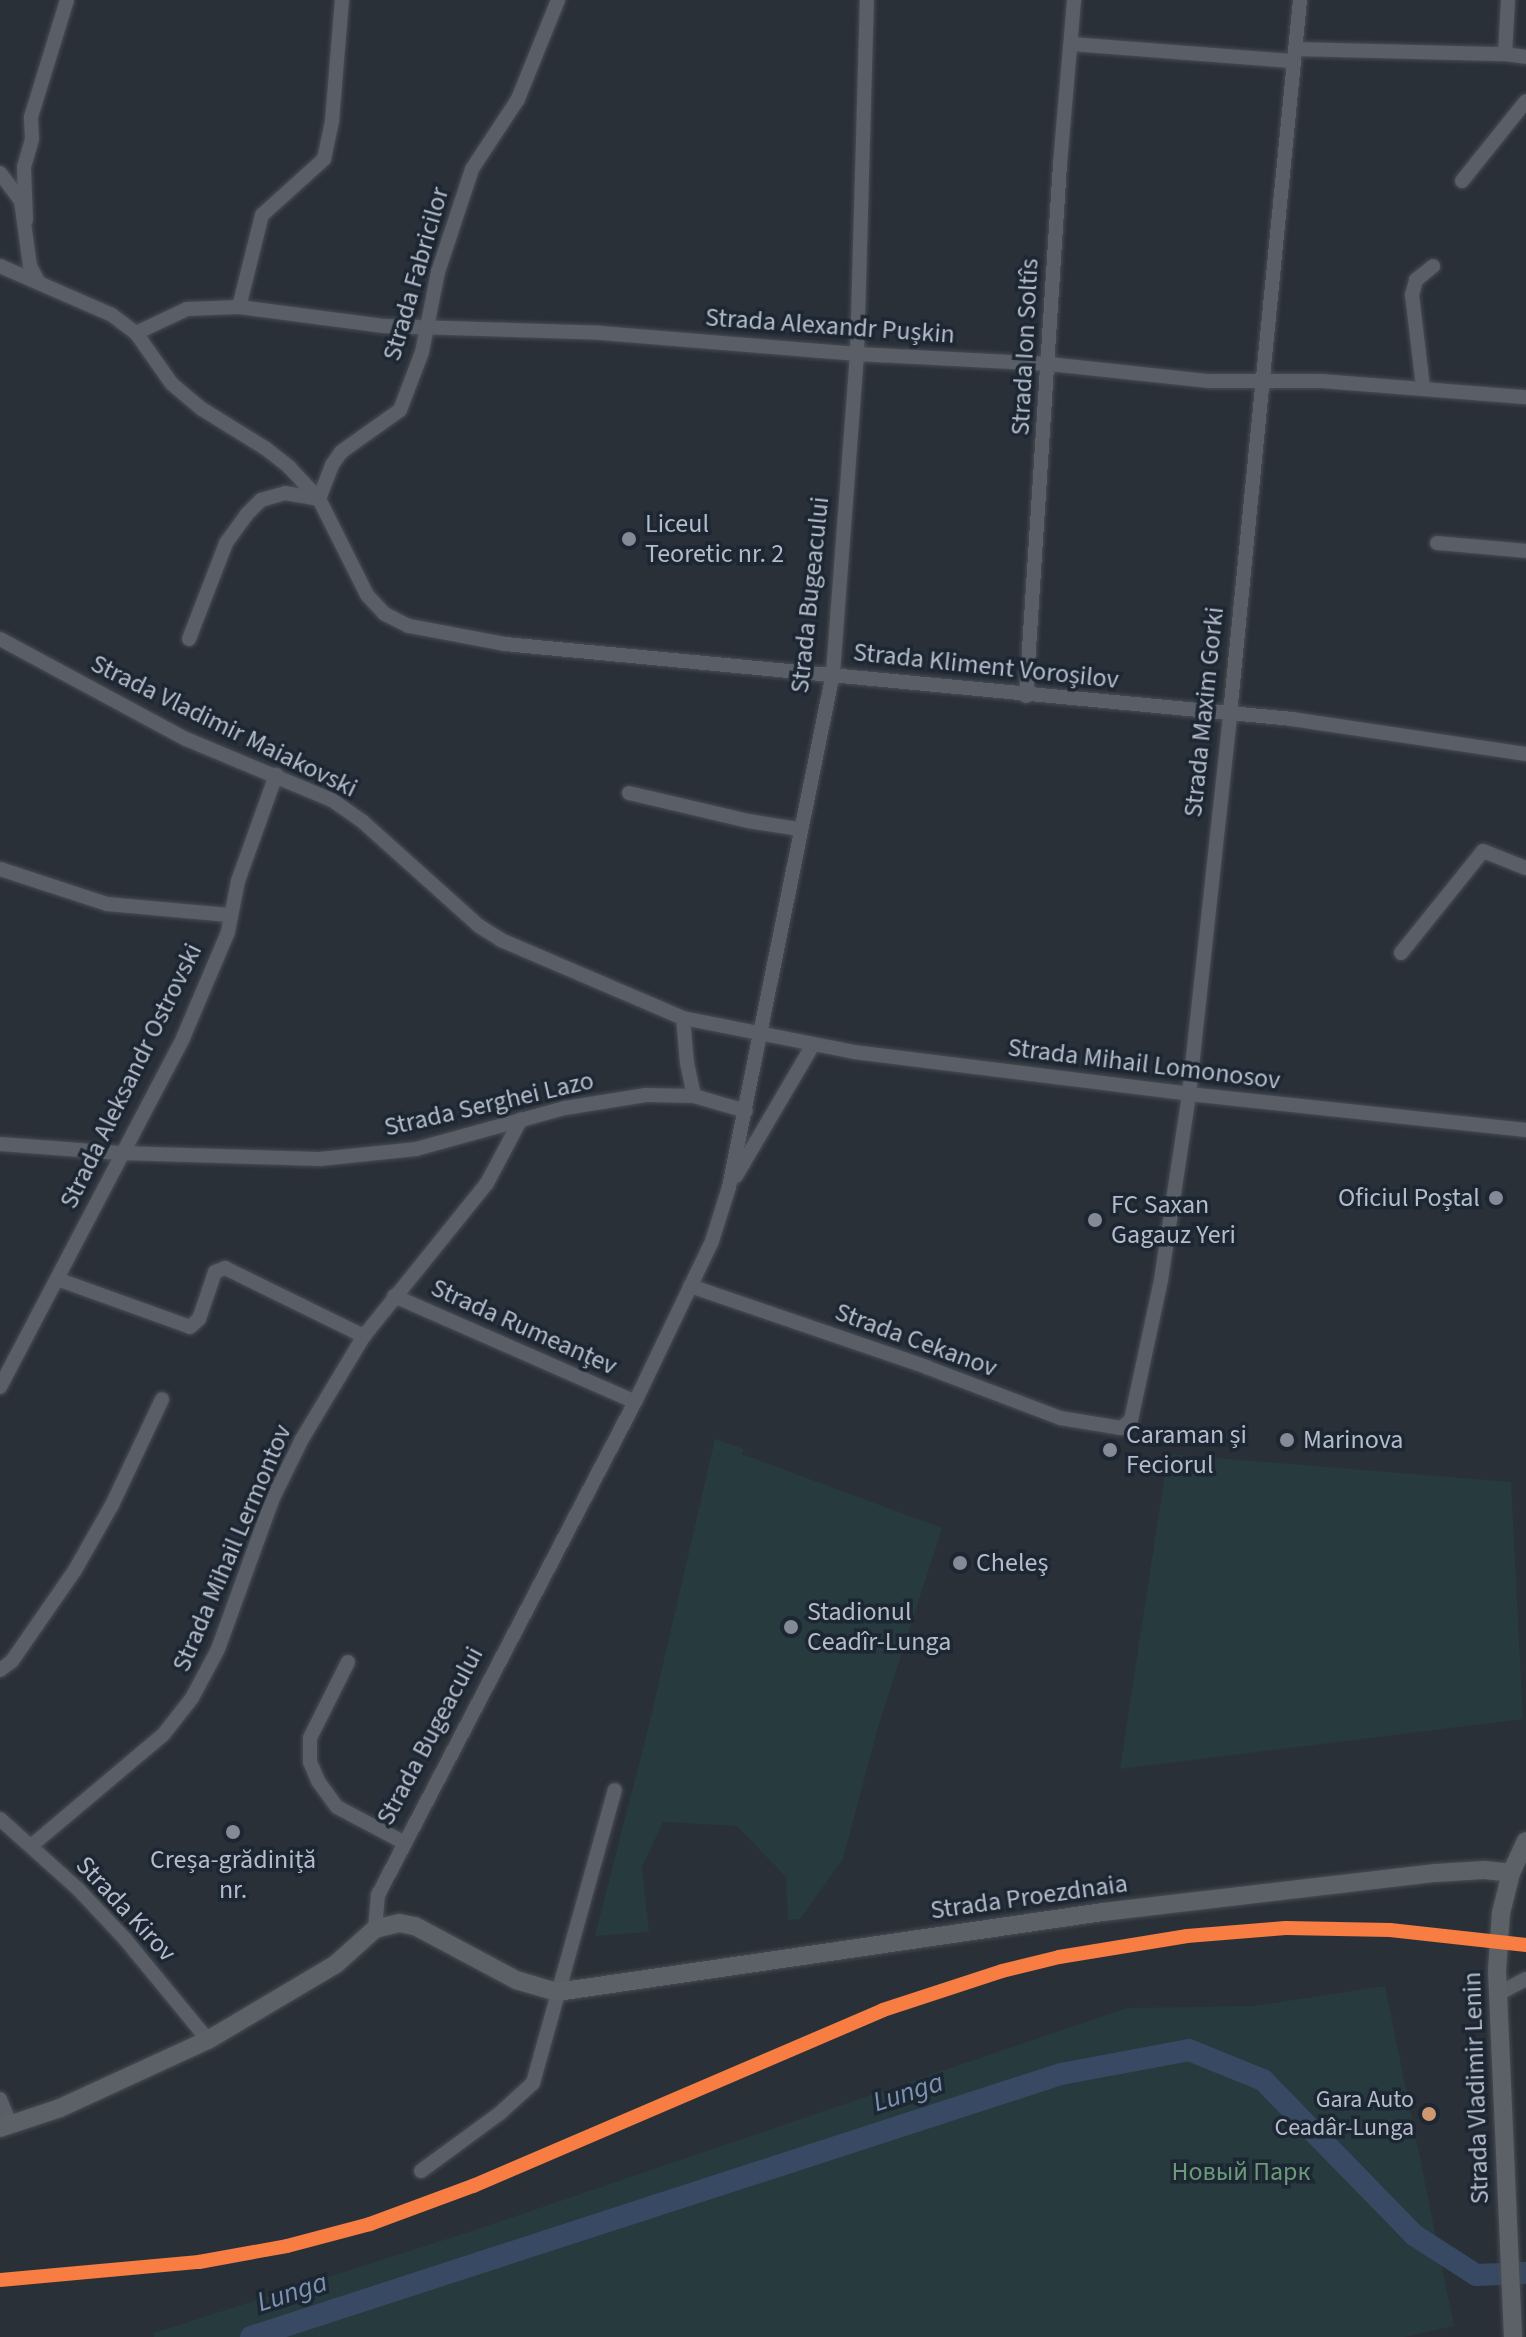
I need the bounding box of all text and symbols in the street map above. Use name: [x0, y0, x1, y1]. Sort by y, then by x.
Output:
street label: Strada Fabricilor: [376, 184, 456, 364]
street label: Strada Ion Soltîs: [1005, 258, 1045, 436]
street label: Strada Alexandr Pușkin: [704, 302, 956, 350]
street label: Strada Bugeacului: [784, 495, 836, 695]
place label: Liceul Teoretic nr. 2: [645, 508, 784, 570]
marker: Liceul Teoretic nr. 2: [620, 530, 638, 548]
street label: Strada Maxim Gorki: [1177, 605, 1231, 819]
street label: Strada Kliment Voroșilov: [852, 637, 1120, 695]
street label: Strada Vladimir Maiakovski: [86, 648, 362, 804]
street label: Strada Aleksandr Ostrovski: [53, 938, 209, 1214]
street label: Strada Mihail Lomonosov: [1006, 1032, 1282, 1096]
street label: Strada Serghei Lazo: [381, 1065, 597, 1143]
place label: Oficiul Poștal: [1338, 1182, 1480, 1214]
place label: FC Saxan Gagauz Yeri: [1111, 1189, 1236, 1250]
marker: Oficiul Poștal: [1487, 1189, 1505, 1207]
marker: FC Saxan Gagauz Yeri: [1086, 1211, 1104, 1229]
street label: Strada Rumeanțev: [426, 1272, 622, 1382]
street label: Strada Cekanov: [831, 1296, 1001, 1384]
place label: Caraman și Feciorul: [1126, 1419, 1247, 1480]
street label: Strada Mihail Lermontov: [166, 1420, 298, 1676]
place label: Marinova: [1303, 1424, 1403, 1456]
marker: Marinova: [1278, 1431, 1296, 1449]
marker: Caraman și Feciorul: [1101, 1441, 1119, 1459]
place label: Cheleş: [976, 1547, 1048, 1579]
marker: Cheleş: [951, 1554, 969, 1572]
place label: Stadionul Ceadîr-Lunga: [807, 1596, 951, 1658]
marker: Stadionul Ceadîr-Lunga: [782, 1618, 800, 1636]
street label: Strada Bugeacului: [370, 1642, 490, 1830]
marker: Creșa-grădiniță nr.: [224, 1823, 242, 1841]
place label: Creșa-grădiniță nr.: [150, 1844, 316, 1906]
street label: Strada Kirov: [69, 1850, 183, 1968]
street label: Strada Proezdnaia: [928, 1868, 1130, 1926]
street label: Strada Vladimir Lenin: [1456, 1971, 1496, 2205]
water label: Lunga: [869, 2065, 947, 2119]
place label: Gara Auto Ceadâr-Lunga: [1275, 2086, 1414, 2142]
marker: Gara Auto Ceadâr-Lunga: [1421, 2106, 1437, 2122]
park label: Новый Парк: [1172, 2156, 1310, 2188]
water label: Lunga: [253, 2265, 331, 2319]

